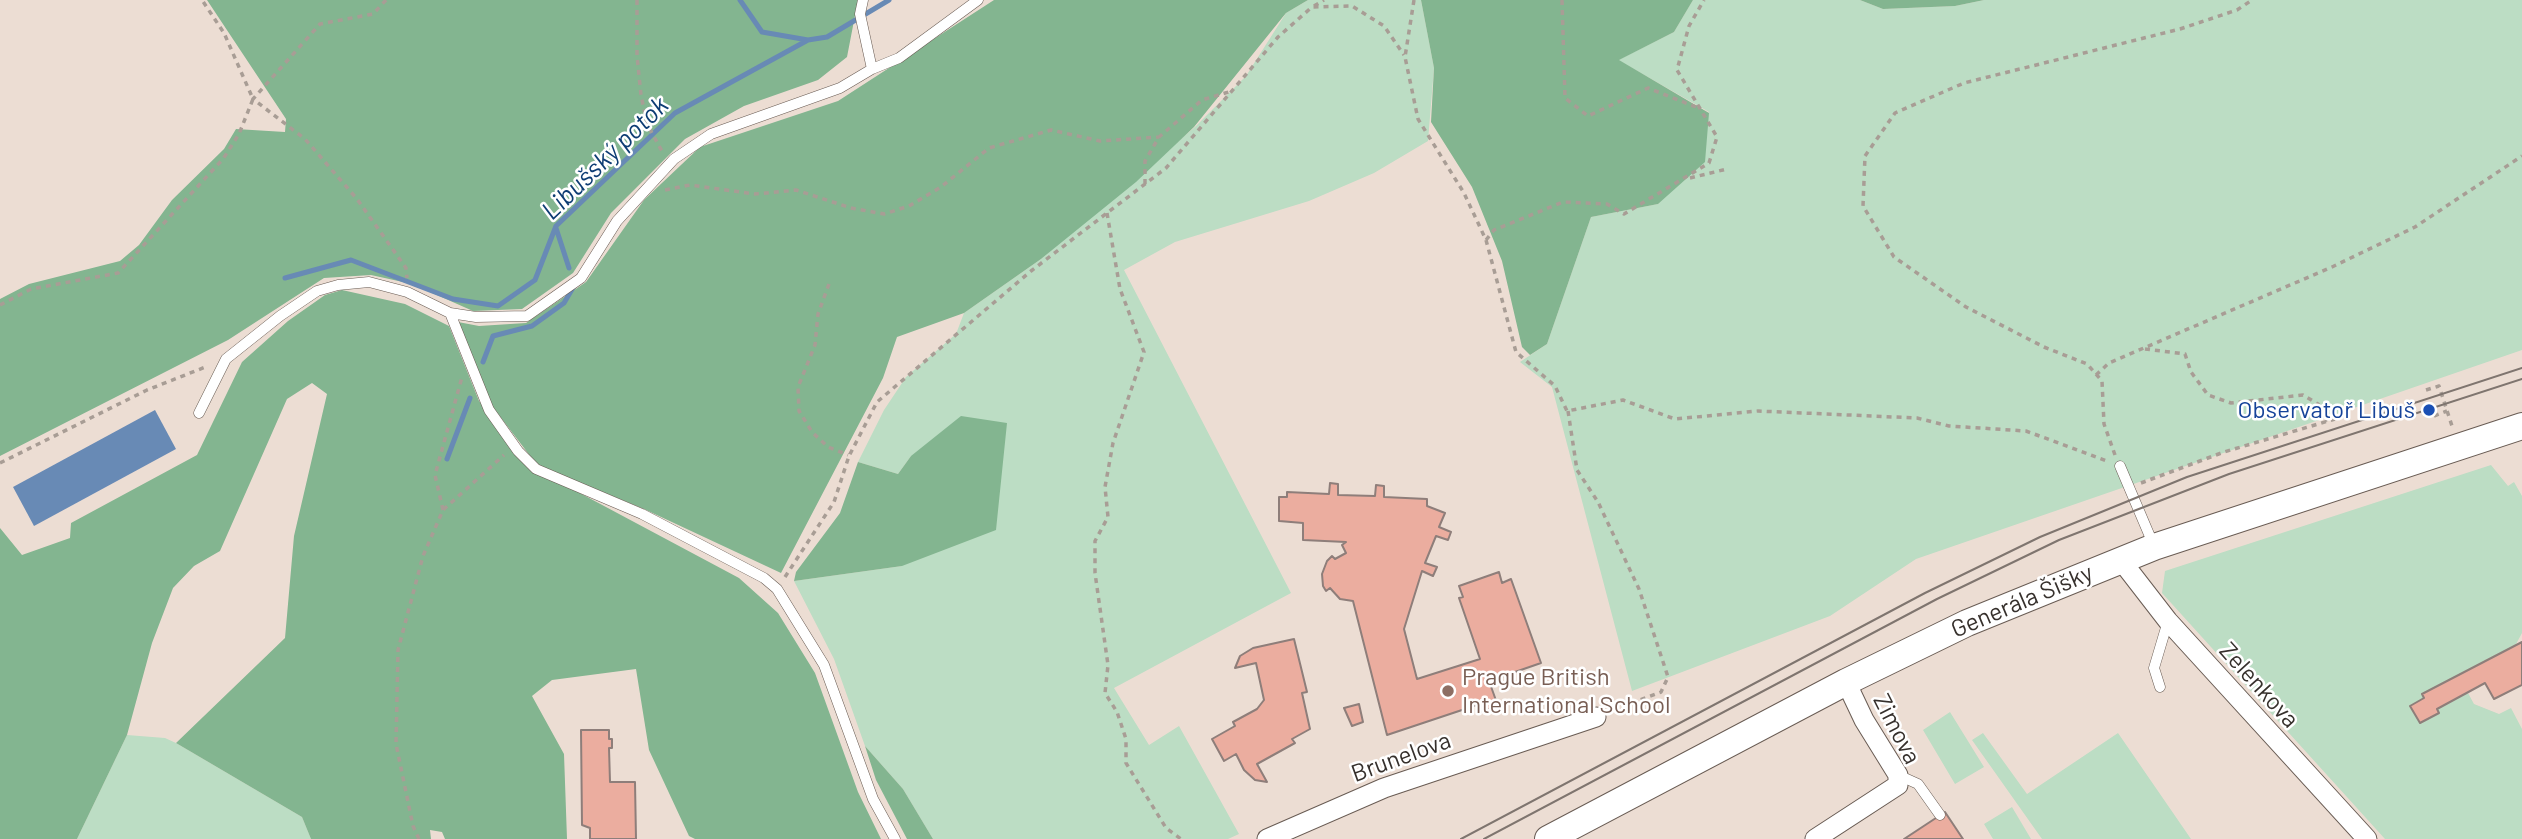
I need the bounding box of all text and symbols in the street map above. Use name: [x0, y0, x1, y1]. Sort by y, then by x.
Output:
water label: Libušský potok: [535, 90, 675, 226]
place label: Observatoř Libuš: [2238, 396, 2415, 424]
marker: Observatoř Libuš: [2421, 402, 2437, 418]
street label: Generála Šišky: [1947, 558, 2097, 644]
street label: Zelenkova: [2213, 636, 2305, 734]
place label: Prague British International School: [1462, 663, 1671, 719]
marker: Prague British International School: [1440, 683, 1456, 699]
street label: Zimova: [1867, 689, 1927, 769]
street label: Brunelova: [1347, 726, 1455, 788]

